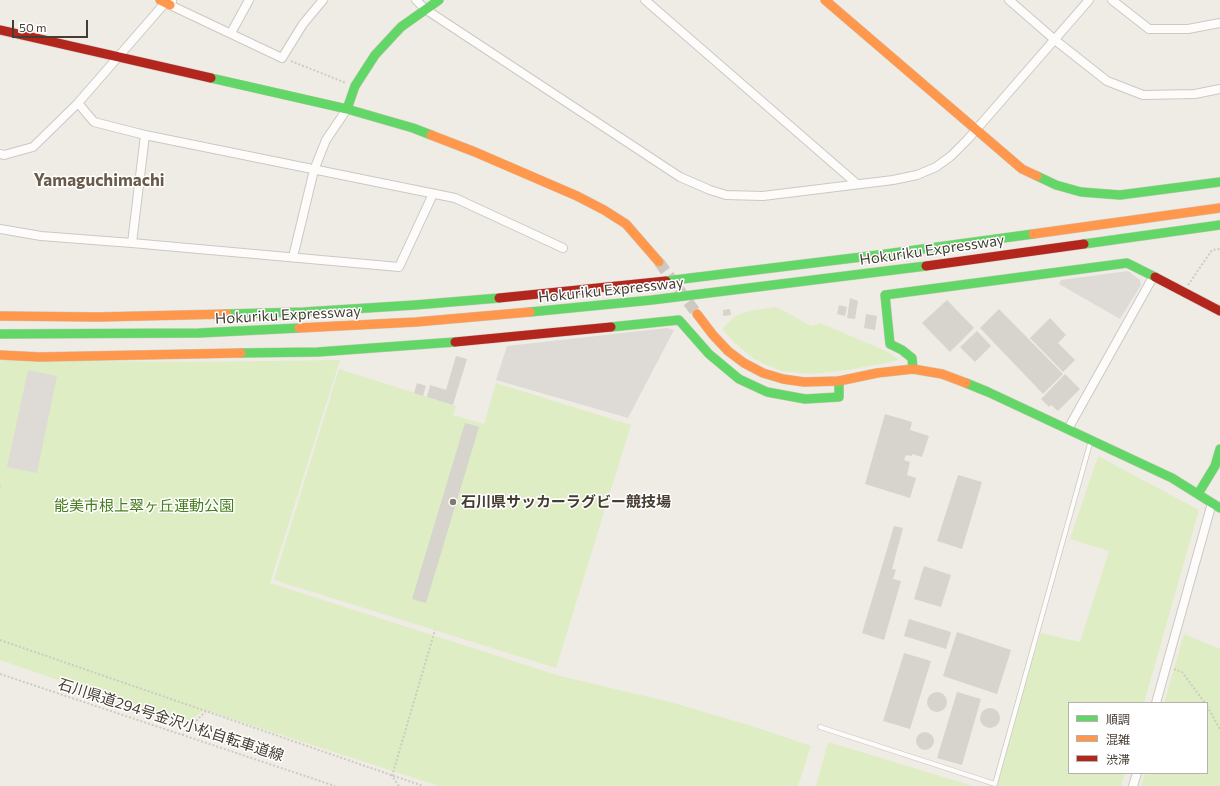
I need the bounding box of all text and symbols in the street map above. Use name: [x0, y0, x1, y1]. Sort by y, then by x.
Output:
scale bar: [14, 12, 90, 38]
text: 50 m: [19, 20, 47, 34]
district label: Yamaguchimachi: [33, 170, 165, 190]
street label: Hokuriku Expressway: [858, 231, 1006, 269]
street label: Hokuriku Expressway: [537, 273, 685, 307]
street label: Hokuriku Expressway: [215, 302, 361, 328]
place label: 石川県サッカーラグビー競技場: [461, 493, 671, 511]
park label: 能美市根上翠ヶ丘運動公園: [54, 497, 234, 515]
marker: 石川県サッカーラグビー競技場: [448, 497, 458, 507]
street label: 石川県道294号金沢小松自転車道線: [56, 675, 286, 765]
legend: [1068, 702, 1208, 774]
text: 順調: [1106, 712, 1130, 726]
text: 混雑: [1106, 732, 1130, 746]
text: 渋滞: [1106, 752, 1130, 766]

